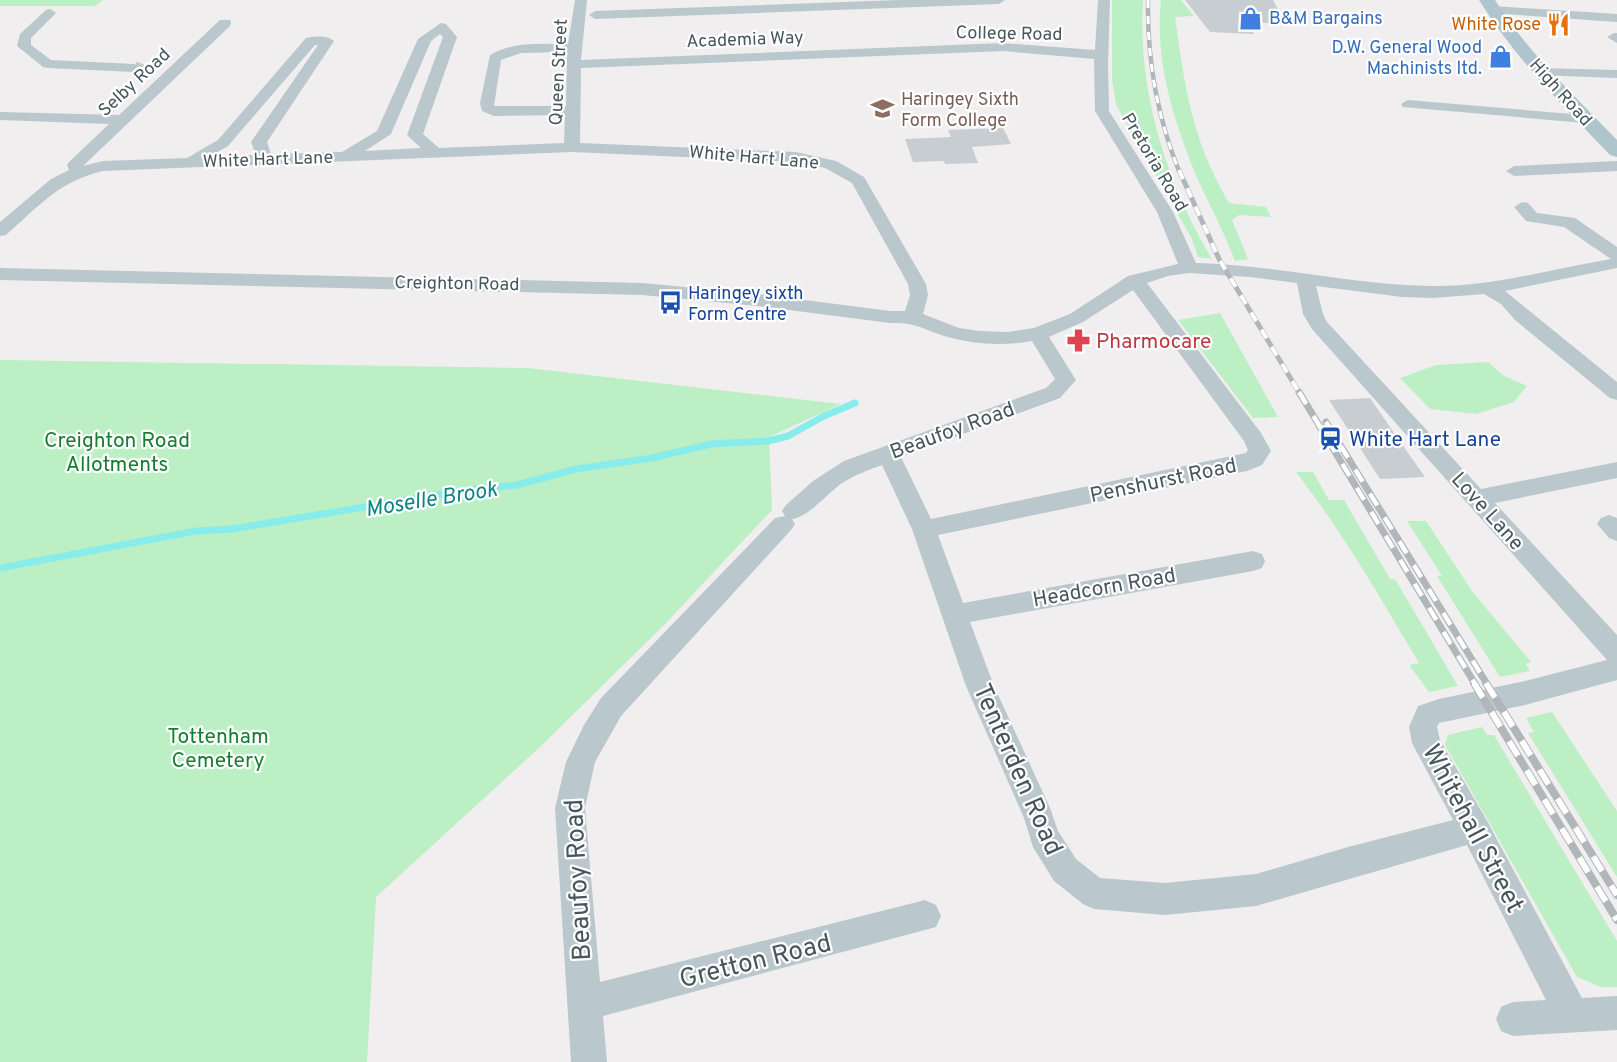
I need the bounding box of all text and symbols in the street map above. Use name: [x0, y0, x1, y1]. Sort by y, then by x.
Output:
shop icon: B&M Bargains: [1238, 5, 1264, 31]
place label: B&M Bargains: [1269, 8, 1383, 31]
restaurant icon: White Rose: [1546, 11, 1572, 37]
place label: White Rose: [1451, 14, 1541, 37]
street label: Queen Street: [545, 18, 574, 126]
street label: College Road: [955, 22, 1063, 47]
street label: Academia Way: [686, 27, 804, 54]
place label: D.W. General Wood Machinists ltd.: [1332, 37, 1482, 81]
street label: Selby Road: [94, 44, 176, 122]
shop icon: D.W. General Wood Machinists ltd.: [1487, 44, 1513, 70]
street label: High Road: [1523, 54, 1596, 132]
place label: Haringey Sixth Form College: [901, 89, 1019, 133]
school or university icon: Haringey Sixth Form College: [870, 96, 896, 122]
street label: Pretoria Road: [1115, 109, 1192, 216]
street label: White Hart Lane: [688, 141, 820, 176]
street label: White Hart Lane: [203, 147, 334, 174]
street label: Creighton Road: [394, 272, 520, 297]
place label: Haringey sixth Form Centre: [688, 283, 804, 327]
bus stop icon: Haringey sixth Form Centre: [657, 290, 683, 316]
pharmacy icon: Pharmocare: [1065, 328, 1091, 354]
place label: Pharmocare: [1096, 329, 1211, 356]
street label: Beaufoy Road: [886, 396, 1019, 466]
station icon: White Hart Lane: [1318, 426, 1344, 452]
place label: White Hart Lane: [1349, 427, 1501, 454]
park label: Creighton Road Allotments: [44, 428, 190, 479]
street label: Penshurst Road: [1087, 453, 1239, 510]
street label: Love Lane: [1444, 467, 1529, 557]
water label: Moselle Brook: [364, 477, 500, 524]
street label: Headcorn Road: [1031, 563, 1178, 614]
street label: Tenterden Road: [964, 679, 1069, 861]
park label: Tottenham Cemetery: [167, 724, 269, 775]
street label: Whitehall Street: [1413, 739, 1530, 919]
street label: Beaufoy Road: [559, 798, 600, 962]
street label: Gretton Road: [676, 928, 835, 997]

